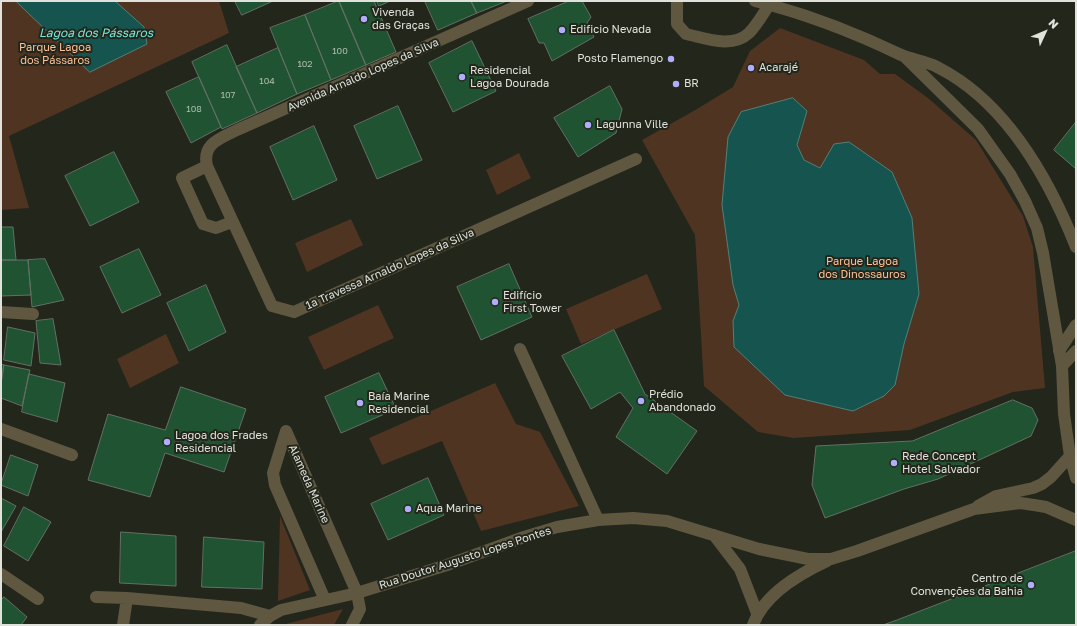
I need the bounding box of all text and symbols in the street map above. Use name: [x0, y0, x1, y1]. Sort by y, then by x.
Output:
place label: Vivenda das Graças: [372, 6, 430, 32]
north arrow: [1025, 12, 1065, 52]
marker: Vivenda das Graças: [359, 14, 369, 24]
text: N: [1046, 16, 1062, 31]
place label: Edificio Nevada: [570, 23, 651, 37]
marker: Edificio Nevada: [557, 25, 567, 35]
water label: Lagoa dos Pássaros: [39, 26, 153, 40]
street label: Avenida Arnaldo Lopes da Silva: [285, 36, 441, 114]
park label: Parque Lagoa dos Pássaros: [19, 41, 91, 67]
house number: 100: [332, 46, 348, 56]
place label: Posto Flamengo: [577, 52, 663, 66]
marker: Posto Flamengo: [666, 54, 676, 64]
house number: 102: [297, 59, 313, 69]
place label: Acarajé: [759, 61, 798, 75]
marker: Acarajé: [746, 63, 756, 73]
place label: Residencial Lagoa Dourada: [470, 64, 549, 90]
marker: Residencial Lagoa Dourada: [457, 72, 467, 82]
house number: 104: [259, 76, 275, 86]
place label: BR: [684, 77, 699, 91]
marker: BR: [671, 79, 681, 89]
house number: 107: [221, 90, 235, 100]
house number: 108: [186, 104, 202, 114]
place label: Lagunna Ville: [596, 118, 668, 132]
marker: Lagunna Ville: [583, 120, 593, 130]
street label: 1ª Travessa Arnaldo Lopes da Silva: [304, 226, 476, 312]
park label: Parque Lagoa dos Dinossauros: [818, 255, 906, 281]
place label: Edifício First Tower: [503, 289, 562, 315]
marker: Edifício First Tower: [490, 297, 500, 307]
place label: Prédio Abandonado: [649, 388, 716, 414]
place label: Baía Marine Residencial: [368, 390, 430, 416]
marker: Prédio Abandonado: [636, 396, 646, 406]
marker: Baía Marine Residencial: [355, 398, 365, 408]
place label: Lagoa dos Frades Residencial: [175, 429, 268, 455]
marker: Lagoa dos Frades Residencial: [162, 437, 172, 447]
street label: Alameda Marine: [286, 443, 332, 525]
place label: Rede Concept Hotel Salvador: [902, 450, 980, 476]
marker: Rede Concept Hotel Salvador: [889, 458, 899, 468]
place label: Aqua Marine: [416, 502, 482, 516]
marker: Aqua Marine: [403, 504, 413, 514]
street label: Rua Doutor Augusto Lopes Pontes: [377, 524, 553, 592]
place label: Centro de Convenções da Bahia: [910, 572, 1023, 598]
marker: Centro de Convenções da Bahia: [1026, 580, 1036, 590]

